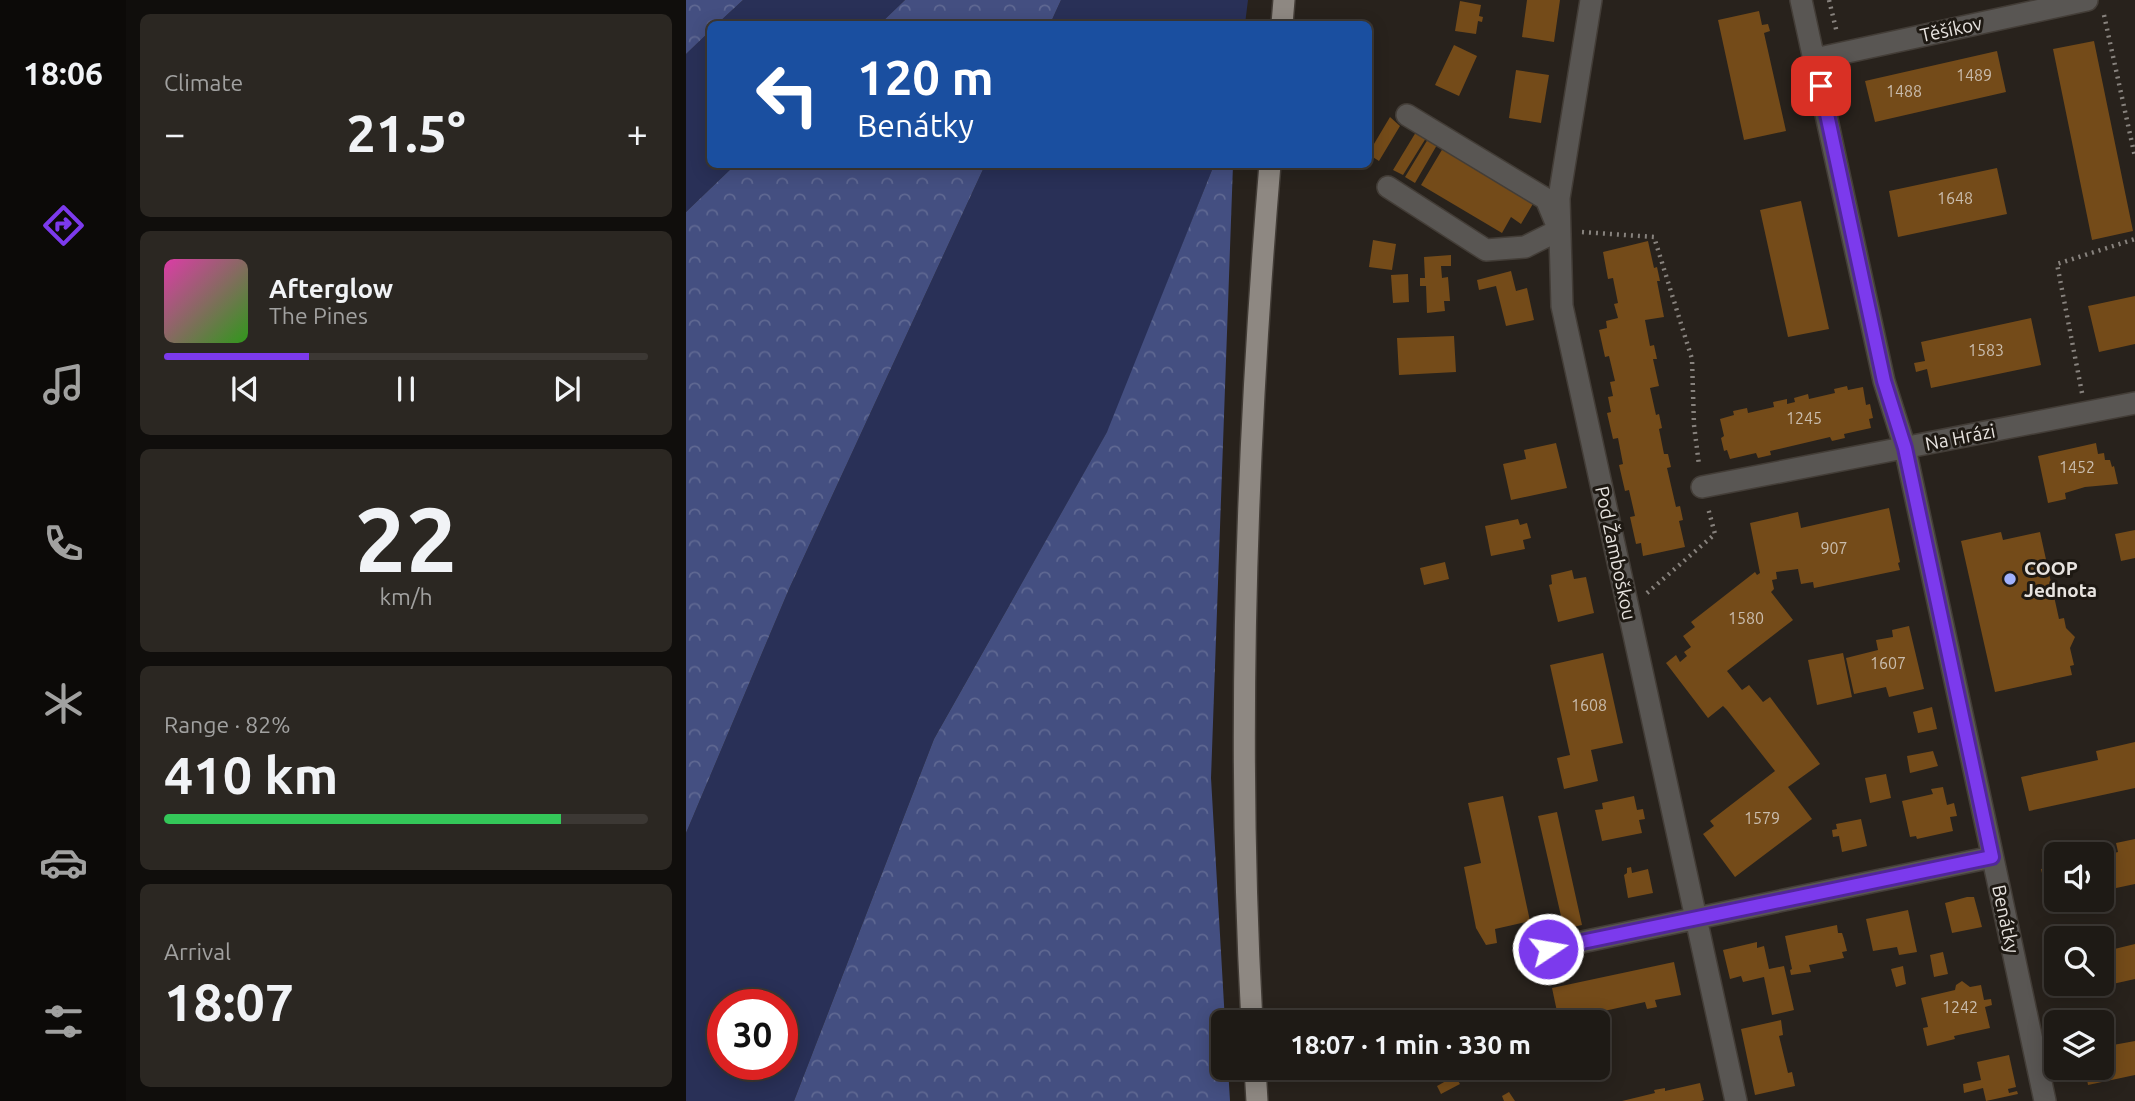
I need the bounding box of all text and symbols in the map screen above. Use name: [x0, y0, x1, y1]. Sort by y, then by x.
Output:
street label: Těšíkov: [1918, 12, 1984, 46]
icon: left: [742, 49, 833, 140]
text: 120 m: [857, 49, 994, 104]
text: 18:06: [23, 55, 103, 91]
pin: [1791, 56, 1851, 116]
house number: 1489: [1956, 66, 1992, 84]
icon: arrive: [1802, 67, 1840, 105]
text: Climate: [164, 70, 243, 95]
house number: 1488: [1886, 82, 1922, 100]
text: 21.5°: [346, 104, 466, 162]
text: Benátky: [857, 107, 974, 143]
text: −: [164, 112, 185, 154]
text: +: [627, 112, 648, 154]
house number: 1648: [1937, 189, 1973, 207]
icon: directions: [39, 201, 88, 250]
text: Afterglow: [269, 274, 393, 303]
text: The Pines: [269, 303, 368, 328]
house number: 1583: [1968, 341, 2004, 359]
icon: music: [39, 360, 88, 409]
icon: previous: [226, 370, 264, 408]
icon: pause: [387, 370, 425, 408]
icon: next: [548, 370, 586, 408]
house number: 1245: [1786, 409, 1822, 427]
street label: Na Hrázi: [1923, 419, 1997, 455]
house number: 1452: [2059, 458, 2095, 476]
street label: Pod Žamboškou: [1591, 484, 1641, 622]
text: 22: [355, 487, 457, 589]
icon: phone: [39, 519, 88, 568]
house number: 907: [1820, 539, 1848, 557]
place label: COOP Jednota: [2024, 557, 2097, 601]
marker: COOP Jednota: [2002, 571, 2018, 587]
text: km/h: [379, 584, 433, 609]
house number: 1580: [1728, 609, 1764, 627]
house number: 1607: [1870, 654, 1906, 672]
icon: climate: [39, 679, 88, 728]
house number: 1608: [1571, 696, 1607, 714]
text: Range · 82%: [164, 712, 291, 737]
text: 410 km: [164, 746, 338, 804]
house number: 1579: [1744, 809, 1780, 827]
icon: car: [39, 838, 88, 887]
map controls: [2044, 842, 2114, 1080]
button: sound: [2044, 842, 2114, 912]
street label: Benátky: [1988, 883, 2024, 955]
position arrow: [1511, 912, 1585, 986]
button: search: [2044, 926, 2114, 996]
text: Arrival: [164, 939, 231, 964]
text: 18:07: [164, 973, 294, 1031]
speed limit sign: 30: [707, 989, 798, 1080]
icon: filters: [39, 997, 88, 1046]
house number: 1242: [1942, 998, 1978, 1016]
button: layers: [2044, 1010, 2114, 1080]
text: 18:07 · 1 min · 330 m: [1290, 1030, 1531, 1059]

